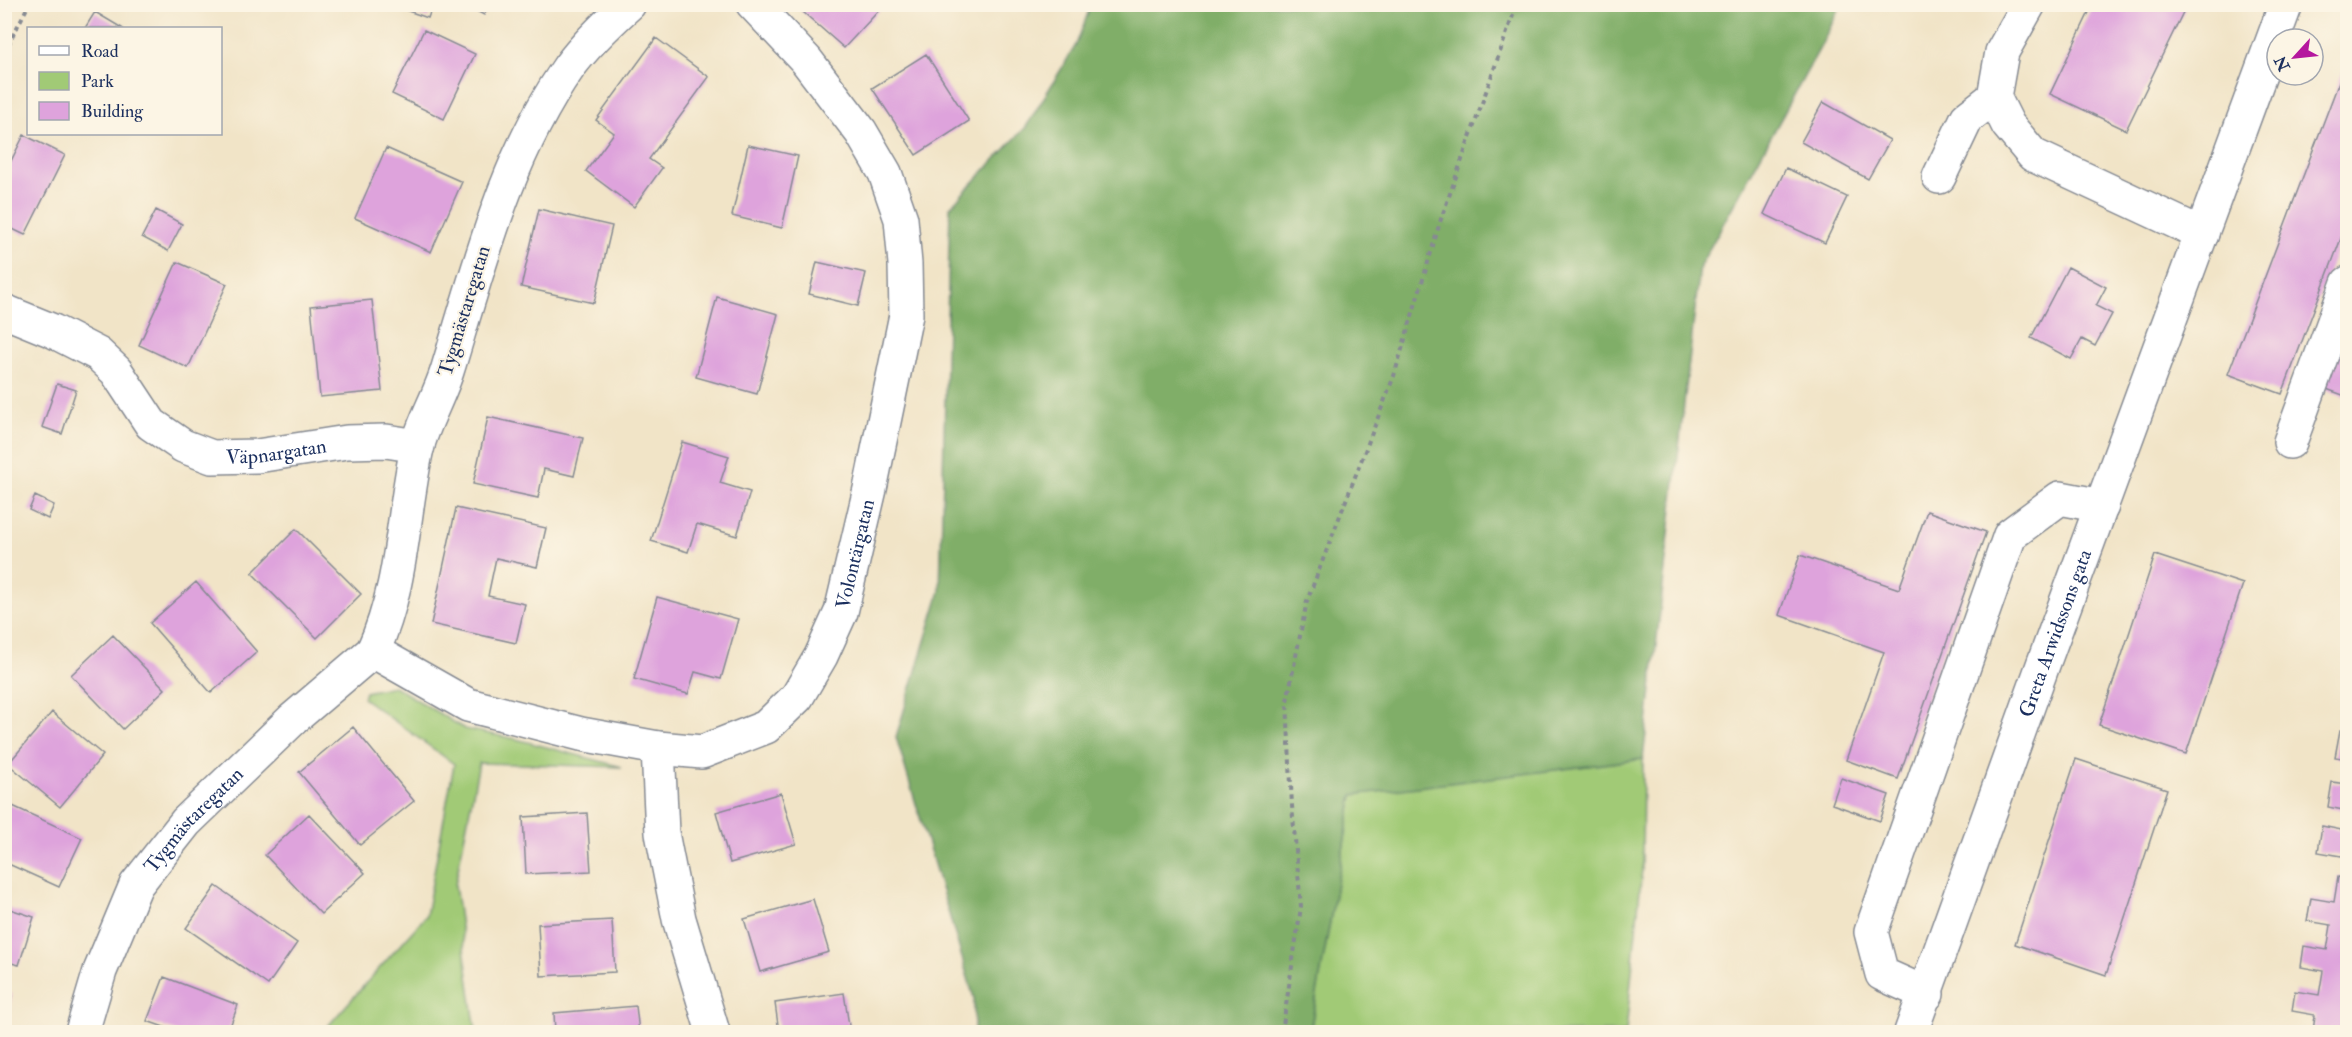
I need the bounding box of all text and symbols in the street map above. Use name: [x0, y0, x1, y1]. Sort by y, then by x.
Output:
legend: [27, 27, 222, 135]
north arrow: [2265, 27, 2325, 87]
text: Road: [81, 40, 119, 63]
text: N: [2270, 52, 2295, 75]
text: Park: [81, 70, 114, 93]
text: Building: [81, 100, 144, 123]
street label: Tygmästaregatan: [432, 243, 496, 379]
street label: Väpnargatan: [226, 433, 328, 470]
street label: Volontärgatan: [830, 496, 880, 611]
street label: Greta Arwidssons gata: [2013, 545, 2097, 720]
street label: Tygmästaregatan: [138, 761, 248, 878]

